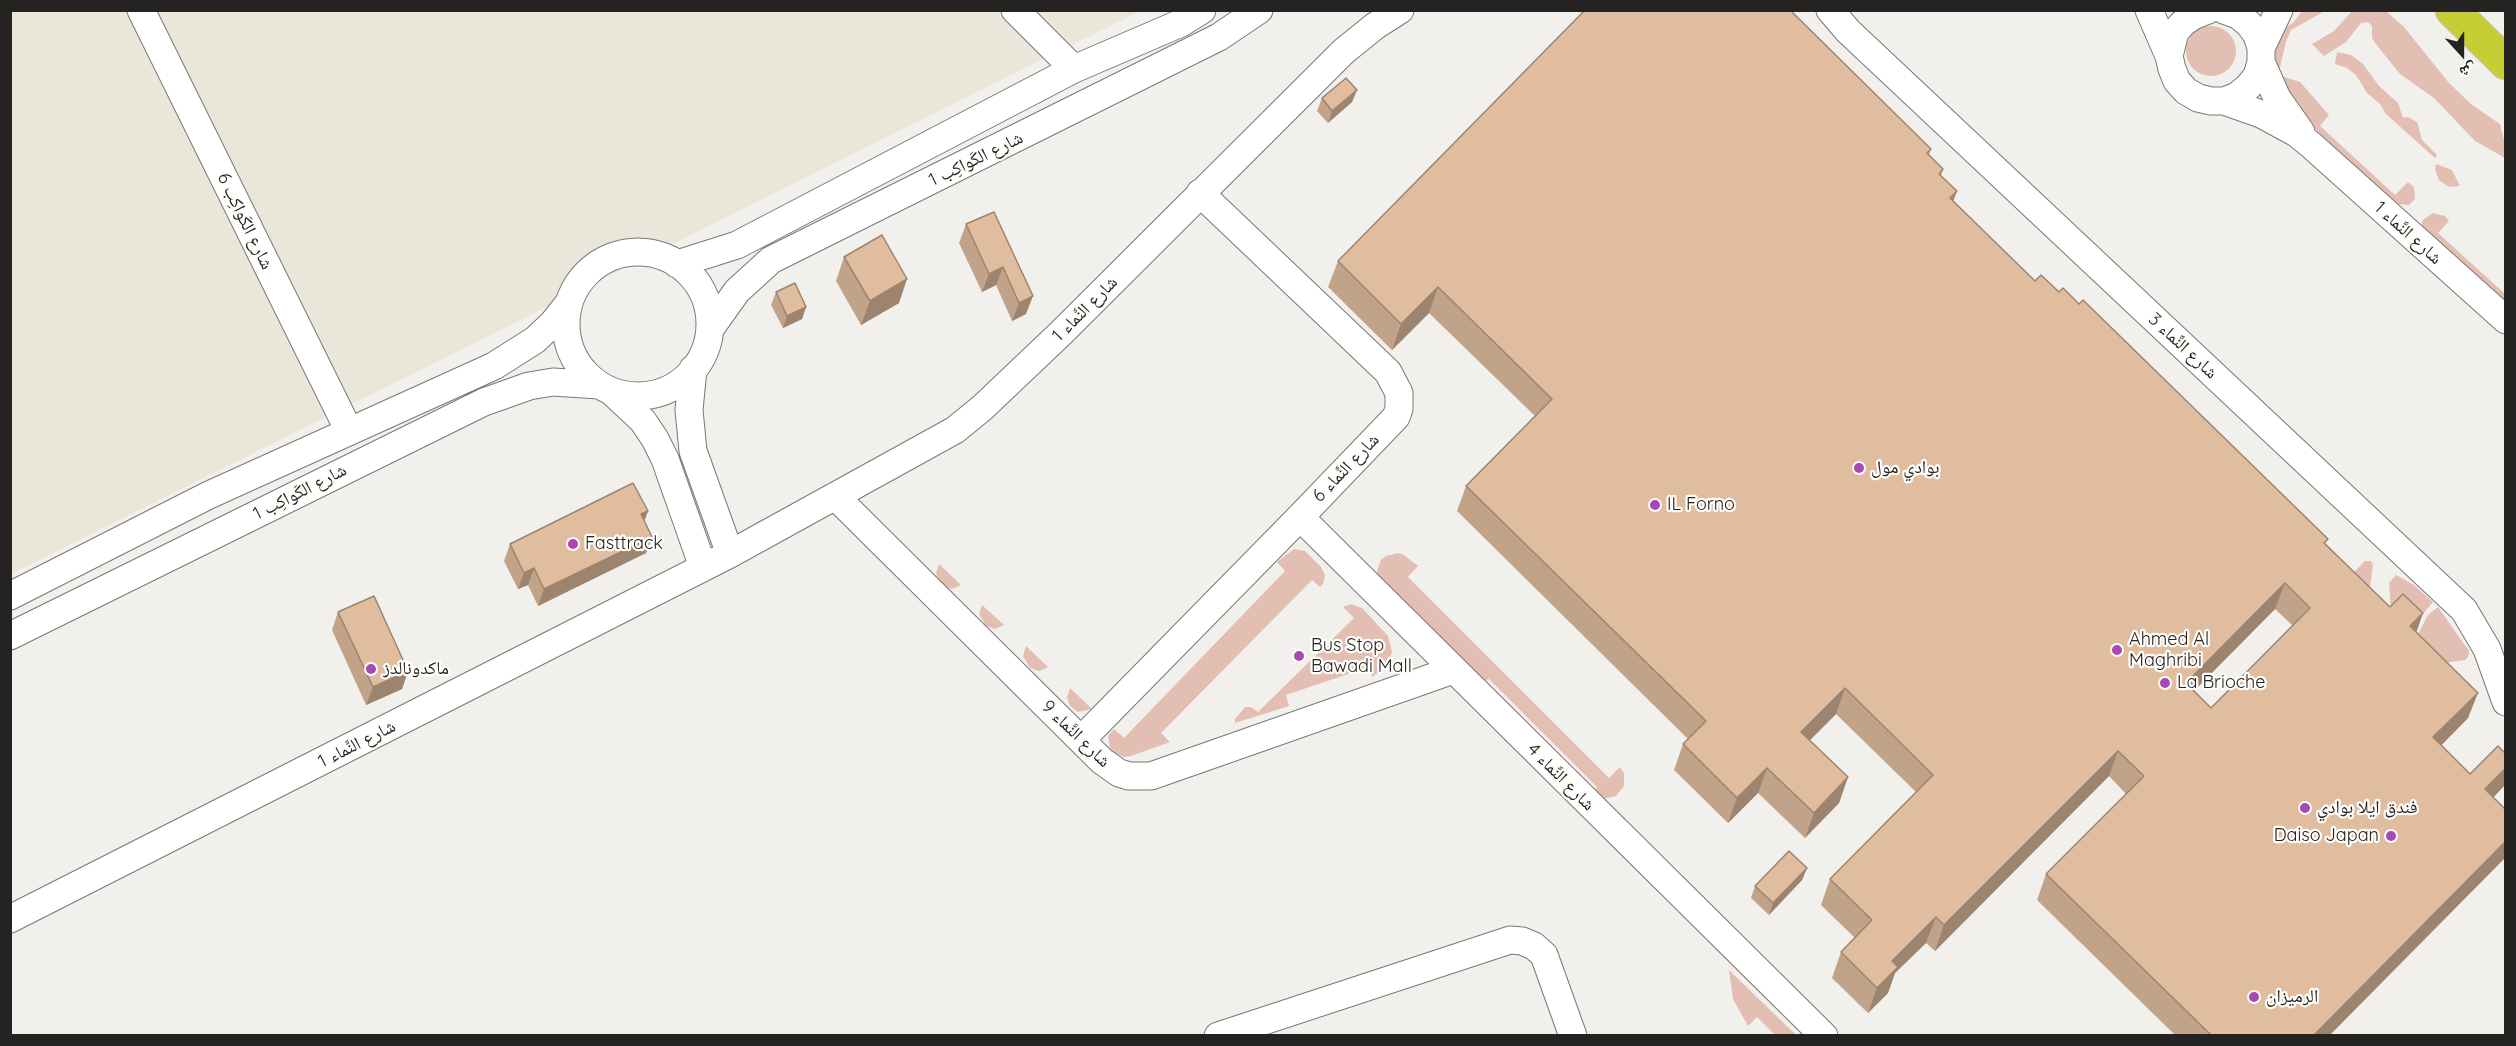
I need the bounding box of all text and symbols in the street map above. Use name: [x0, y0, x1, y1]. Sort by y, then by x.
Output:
north arrow: [2432, 24, 2492, 84]
text: ش: [2457, 58, 2480, 83]
street label: شارع الكَواكِب 1: [925, 127, 1027, 191]
street label: شارع الكَواكِب 6: [212, 169, 278, 273]
street label: شارع النَّماء 1: [2370, 197, 2446, 269]
street label: شارع النَّماء 1: [1048, 272, 1122, 346]
street label: شارع النَّماء 3: [2144, 309, 2222, 383]
street label: شارع النَّماء 6: [1308, 429, 1384, 507]
place label: بوادي مول: [1871, 457, 1939, 479]
street label: شارع الكَواكِب 1: [250, 459, 350, 525]
marker: بوادي مول: [1852, 461, 1866, 475]
place label: IL Forno: [1667, 494, 1735, 516]
marker: IL Forno: [1648, 498, 1662, 512]
place label: Fasttrack: [585, 533, 663, 555]
marker: Fasttrack: [566, 537, 580, 551]
place label: Ahmed Al Maghribi: [2129, 629, 2209, 672]
place label: Bus Stop Bawadi Mall: [1311, 635, 1412, 678]
marker: Ahmed Al Maghribi: [2110, 643, 2124, 657]
marker: Bus Stop Bawadi Mall: [1292, 649, 1306, 663]
place label: ماكدونالدز: [383, 658, 449, 680]
marker: ماكدونالدز: [364, 662, 378, 676]
place label: La Brioche: [2177, 672, 2265, 694]
marker: La Brioche: [2158, 676, 2172, 690]
street label: شارع النَّماء 9: [1037, 696, 1115, 772]
street label: شارع النَّماء 1: [315, 715, 399, 773]
street label: شارع النَّماء 4: [1523, 739, 1599, 815]
place label: فندق ايلا بوادي: [2317, 797, 2417, 819]
marker: فندق ايلا بوادي: [2298, 801, 2312, 815]
place label: Daiso Japan: [2274, 825, 2379, 847]
marker: Daiso Japan: [2384, 829, 2398, 843]
place label: الرميزان: [2266, 986, 2318, 1008]
marker: الرميزان: [2247, 990, 2261, 1004]

